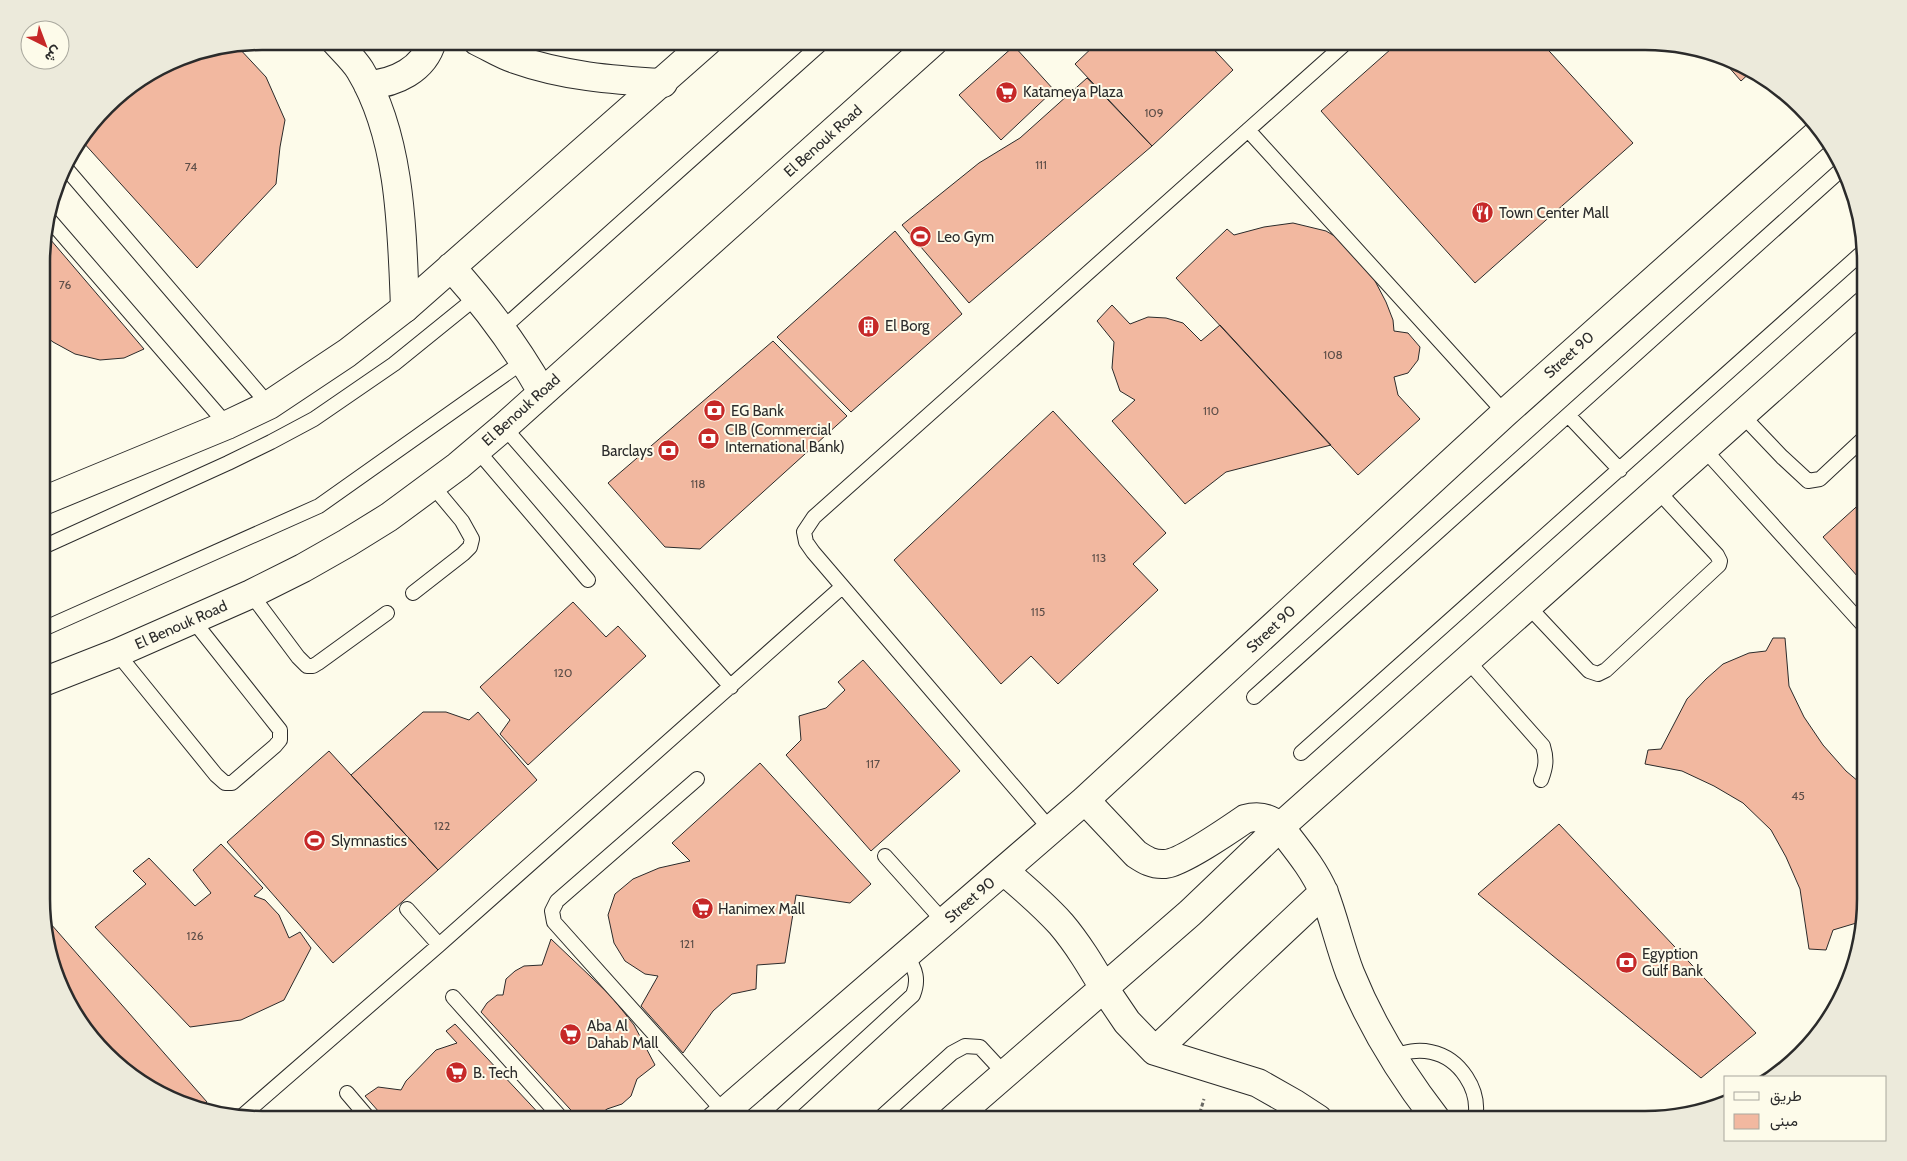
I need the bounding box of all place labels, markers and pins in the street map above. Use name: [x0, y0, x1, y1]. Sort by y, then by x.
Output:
supermarket icon: Katameya Plaza: [995, 80, 1019, 104]
place label: Katameya Plaza: [1023, 83, 1124, 101]
restaurant icon: Town Center Mall: [1471, 201, 1495, 225]
place label: Town Center Mall: [1499, 204, 1609, 222]
sports icon: Leo Gym: [909, 225, 933, 249]
place label: Leo Gym: [937, 228, 994, 246]
building icon: El Borg: [857, 314, 881, 338]
place label: El Borg: [885, 317, 930, 335]
bank icon: EG Bank: [703, 399, 727, 423]
place label: EG Bank: [731, 402, 784, 420]
place label: CIB (Commercial International Bank): [725, 421, 845, 456]
bank icon: CIB (Commercial International Bank): [697, 427, 721, 451]
bank icon: Barclays: [657, 439, 681, 463]
place label: Barclays: [601, 442, 653, 460]
sports icon: Slymnastics: [303, 829, 327, 853]
place label: Slymnastics: [331, 832, 407, 850]
supermarket icon: Hanimex Mall: [690, 897, 714, 921]
place label: Hanimex Mall: [718, 900, 805, 918]
place label: Egyption Gulf Bank: [1642, 945, 1703, 980]
bank icon: Egyption Gulf Bank: [1614, 951, 1638, 975]
place label: Aba Al Dahab Mall: [587, 1017, 659, 1052]
supermarket icon: Aba Al Dahab Mall: [559, 1023, 583, 1047]
supermarket icon: B. Tech: [445, 1061, 469, 1085]
place label: B. Tech: [473, 1064, 518, 1082]

